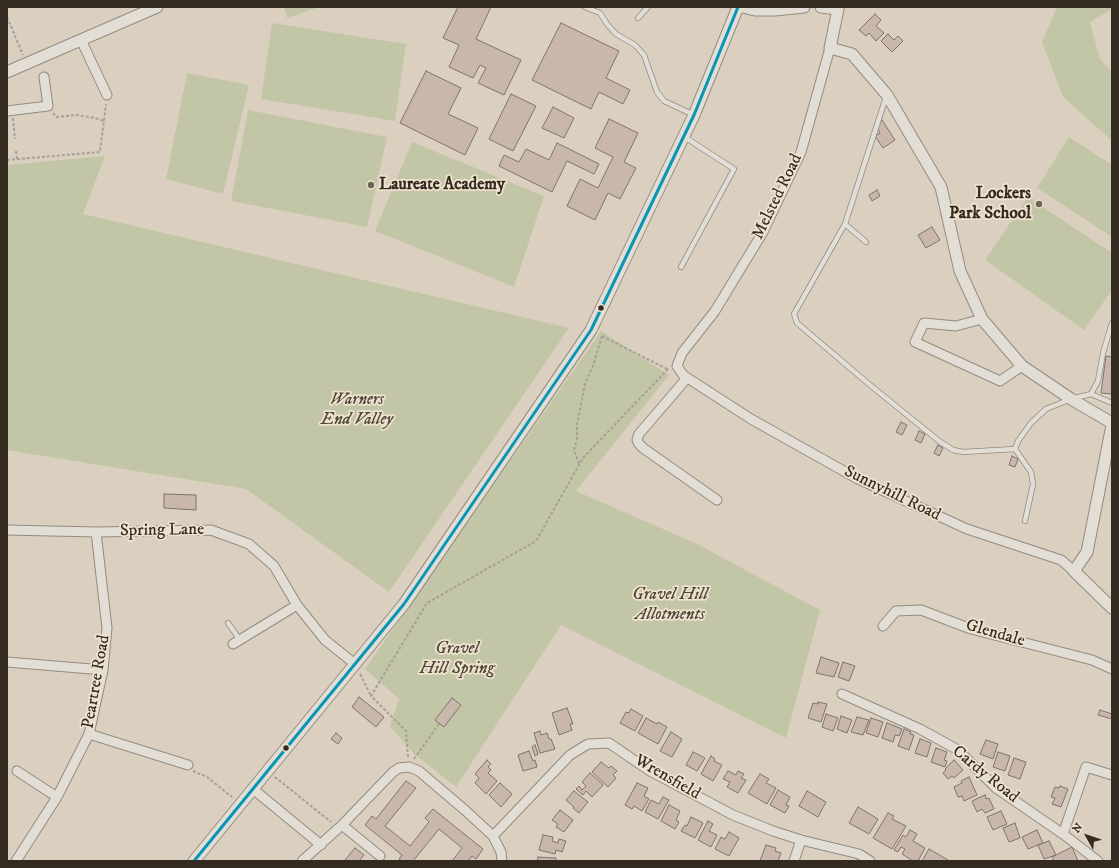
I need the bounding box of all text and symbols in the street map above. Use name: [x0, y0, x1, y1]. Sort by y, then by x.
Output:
street label: Melsted Road: [748, 151, 808, 243]
place label: Laureate Academy: [379, 175, 505, 195]
marker: Laureate Academy: [366, 180, 376, 190]
place label: Lockers Park School: [949, 184, 1031, 224]
marker: Lockers Park School: [1034, 199, 1044, 209]
unlabelled marker: [596, 303, 606, 313]
park label: Warners End Valley: [321, 390, 393, 430]
street label: Sunnyhill Road: [840, 462, 944, 526]
street label: Spring Lane: [120, 520, 204, 542]
park label: Gravel Hill Allotments: [632, 585, 708, 625]
street label: Glendale: [963, 616, 1027, 652]
street label: Peartree Road: [79, 633, 115, 731]
park label: Gravel Hill Spring: [420, 639, 494, 679]
street label: Cardy Road: [947, 742, 1023, 808]
unlabelled marker: [281, 743, 291, 753]
street label: Wrensfield: [630, 751, 704, 805]
north arrow: [1067, 816, 1107, 856]
text: N: [1070, 820, 1086, 836]

